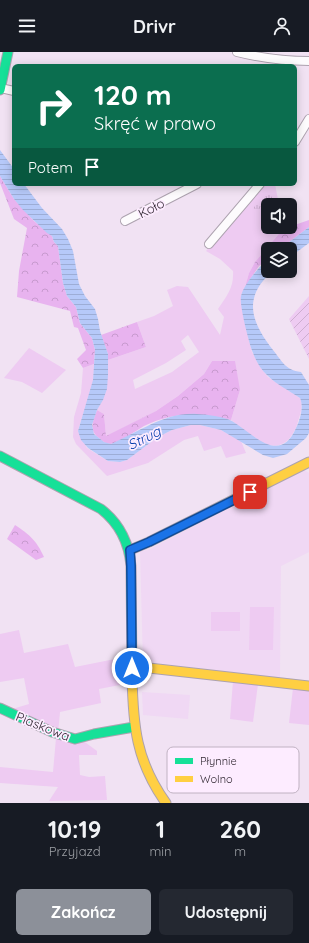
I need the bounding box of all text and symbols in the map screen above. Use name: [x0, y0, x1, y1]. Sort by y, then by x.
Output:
icon: menu: [16, 15, 38, 37]
text: Drivr: [133, 15, 176, 38]
icon: person: [271, 15, 293, 37]
text: 120 m: [94, 77, 172, 112]
icon: right: [28, 80, 80, 132]
text: Skręć w prawo: [94, 112, 216, 135]
icon: arrive: [81, 156, 103, 178]
text: Potem: [28, 158, 73, 177]
street label: Koło: [135, 195, 167, 221]
map controls: [261, 198, 297, 278]
button: sound: [261, 198, 297, 234]
button: layers: [261, 242, 297, 278]
water label: Strug: [125, 422, 165, 454]
pin: [233, 475, 267, 509]
icon: arrive: [239, 481, 261, 503]
position arrow: [111, 647, 153, 689]
street label: Piaskowa: [14, 708, 72, 744]
legend: [167, 747, 299, 793]
text: Płynnie: [200, 754, 237, 768]
text: Wolno: [200, 772, 233, 786]
text: 10:19: [48, 814, 101, 844]
text: 1: [156, 814, 165, 844]
text: 260: [219, 814, 261, 844]
text: Przyjazd: [49, 843, 101, 859]
text: min: [149, 843, 172, 859]
text: m: [234, 843, 246, 859]
button: Zakończ: [16, 889, 151, 935]
button: Udostępnij: [159, 889, 293, 935]

